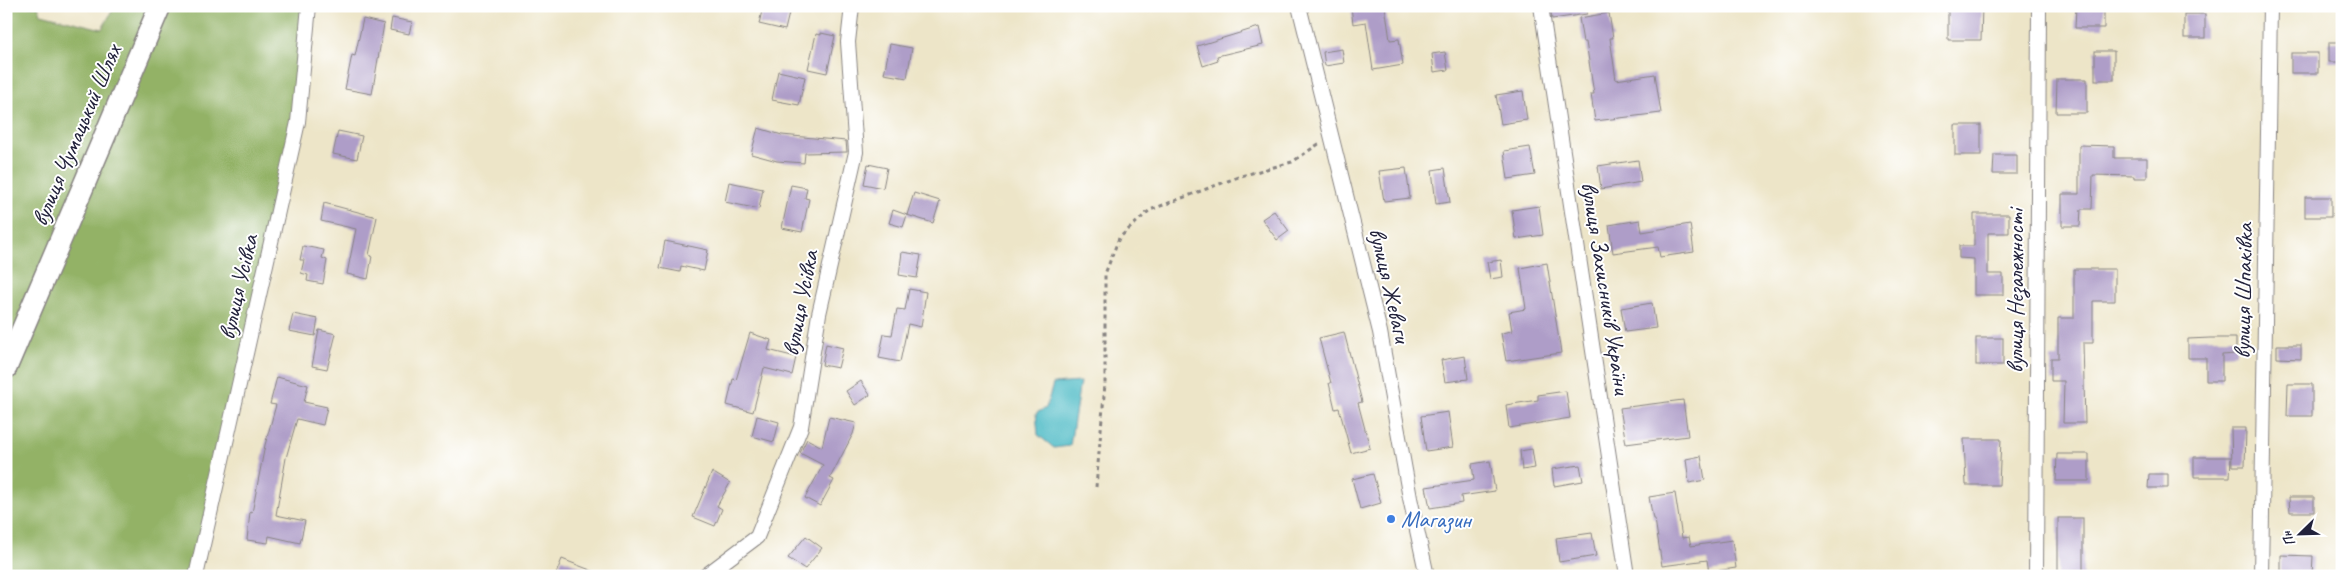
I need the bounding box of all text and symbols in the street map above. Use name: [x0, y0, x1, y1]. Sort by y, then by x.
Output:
street label: вулиця Чумацький Шлях: [24, 38, 128, 230]
street label: вулиця Захисників України: [1574, 180, 1638, 398]
street label: вулиця Незалежності: [2000, 206, 2031, 373]
street label: вулиця Шпаківка: [2227, 221, 2259, 359]
street label: вулиця Жеваги: [1362, 225, 1418, 347]
street label: вулиця Усівка: [211, 230, 265, 342]
street label: вулиця Усівка: [775, 246, 825, 358]
place label: Магазин: [1401, 504, 1473, 534]
north arrow: [2276, 510, 2326, 560]
marker: Магазин: [1385, 513, 1397, 525]
text: Пн: [2277, 528, 2299, 549]

